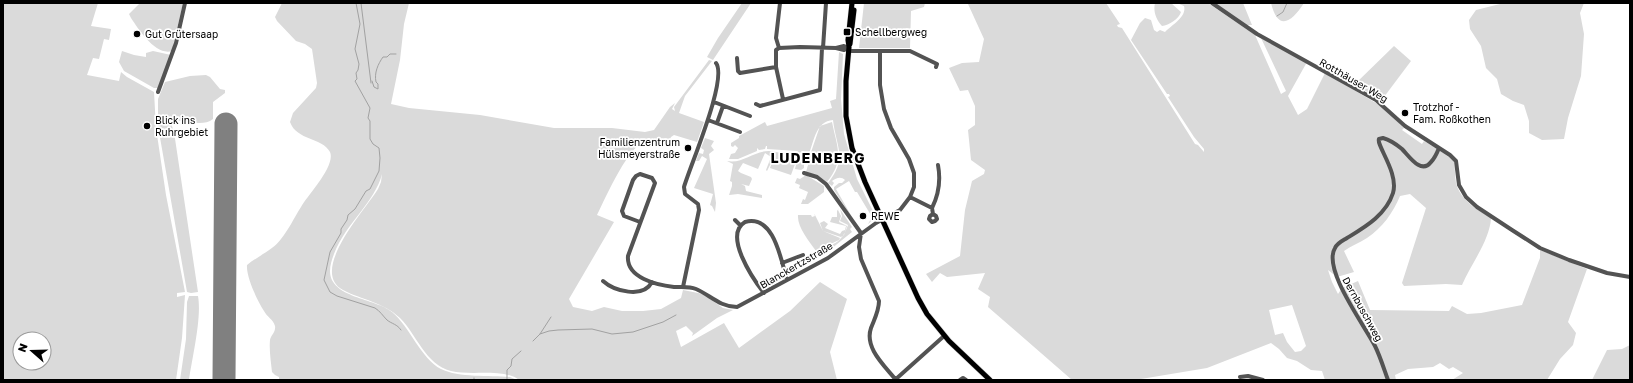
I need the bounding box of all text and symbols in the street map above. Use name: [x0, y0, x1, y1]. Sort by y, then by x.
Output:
place label: Schellbergweg: [855, 26, 927, 38]
marker: Schellbergweg: [842, 27, 852, 37]
place label: Gut Grütersaap: [145, 28, 218, 40]
marker: Gut Grütersaap: [132, 29, 142, 39]
street label: Rotthäuser Weg: [1318, 56, 1390, 104]
place label: Trotzhof - Fam. Roßkothen: [1413, 101, 1491, 125]
marker: Trotzhof - Fam. Roßkothen: [1400, 108, 1410, 118]
place label: Blick ins Ruhrgebiet: [155, 114, 208, 138]
marker: Blick ins Ruhrgebiet: [142, 121, 152, 131]
place label: Familienzentrum Hülsmeyerstraße: [598, 136, 680, 160]
marker: Familienzentrum Hülsmeyerstraße: [683, 143, 693, 153]
district label: LUDENBERG: [770, 149, 866, 166]
place label: REWE: [871, 210, 900, 222]
marker: REWE: [858, 211, 868, 221]
street label: Blanckertzstraße: [757, 239, 835, 291]
street label: Dernbuschweg: [1340, 275, 1386, 343]
north arrow: [12, 331, 52, 371]
text: N: [15, 341, 30, 354]

